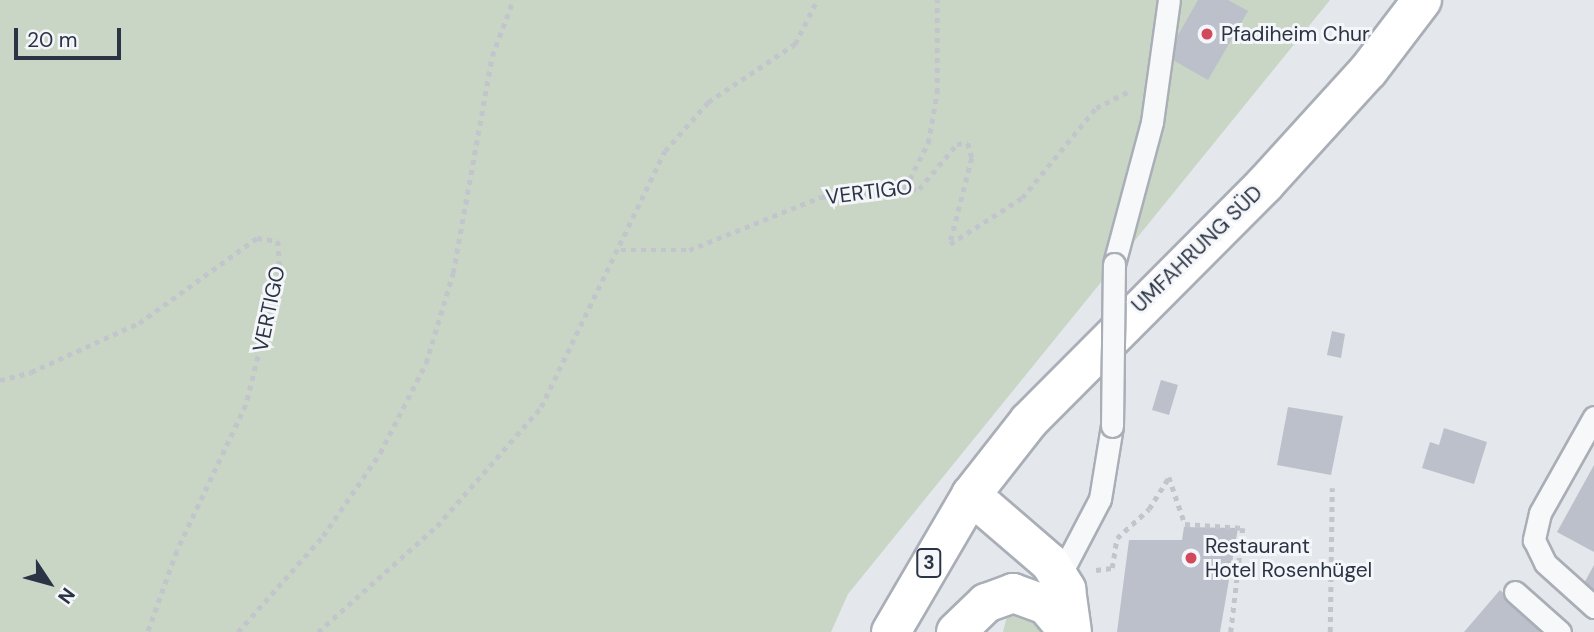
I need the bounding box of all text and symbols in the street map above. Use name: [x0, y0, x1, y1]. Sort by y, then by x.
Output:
scale bar: [18, 14, 124, 58]
place label: Pfadiheim Chur: [1221, 21, 1370, 47]
text: 20 m: [27, 26, 78, 54]
marker: Pfadiheim Chur: [1199, 26, 1215, 42]
street label: VERTIGO: [824, 174, 914, 210]
street label: UMFAHRUNG SÜD: [1126, 180, 1268, 318]
street label: VERTIGO: [248, 264, 290, 354]
place label: Restaurant Hotel Rosenhügel: [1205, 533, 1372, 583]
north arrow: [14, 548, 84, 618]
road number: 3: [915, 548, 943, 578]
marker: Restaurant Hotel Rosenhügel: [1183, 550, 1199, 566]
text: N: [52, 583, 81, 609]

